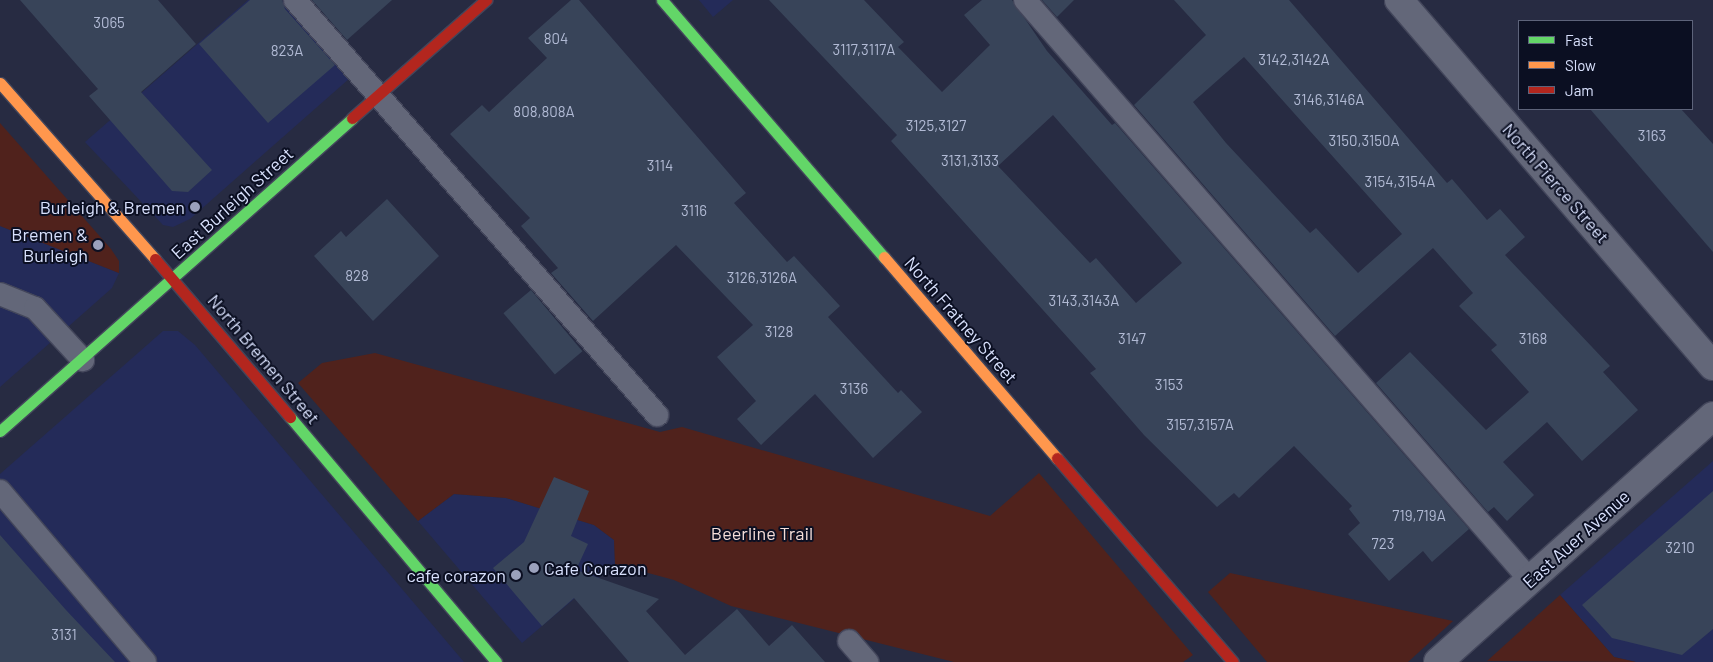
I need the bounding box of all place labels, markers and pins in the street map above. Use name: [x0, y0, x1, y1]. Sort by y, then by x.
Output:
place label: Burleigh & Bremen: [40, 196, 185, 218]
marker: Burleigh & Bremen: [189, 201, 201, 213]
place label: Bremen & Burleigh: [11, 224, 88, 266]
marker: Bremen & Burleigh: [92, 239, 104, 251]
place label: Cafe Corazon: [544, 557, 647, 579]
marker: Cafe Corazon: [528, 562, 540, 574]
place label: cafe corazon: [406, 564, 506, 586]
marker: cafe corazon: [510, 569, 522, 581]

